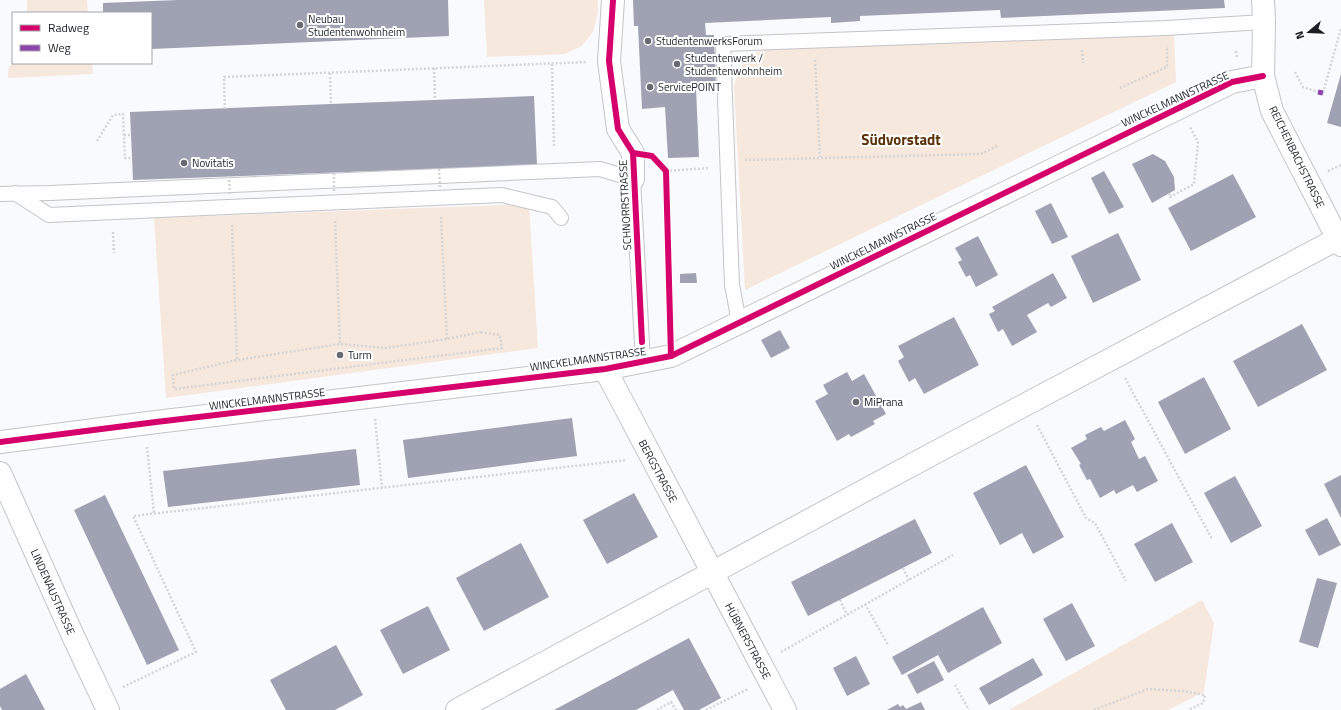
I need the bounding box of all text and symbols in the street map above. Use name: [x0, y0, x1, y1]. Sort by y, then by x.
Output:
place label: Neubau Studentenwohnheim: [308, 11, 405, 40]
legend: [12, 12, 152, 64]
north arrow: [1289, 12, 1329, 52]
text: Radweg: [48, 18, 89, 37]
marker: Neubau Studentenwohnheim: [295, 20, 305, 30]
text: N: [1291, 29, 1308, 41]
place label: StudentenwerksForum: [656, 33, 762, 49]
marker: StudentenwerksForum: [643, 36, 653, 46]
text: Weg: [48, 38, 71, 57]
place label: Studentenwerk / Studentenwohnheim: [685, 50, 782, 79]
marker: Studentenwerk / Studentenwohnheim: [672, 59, 682, 69]
street label: WINCKELMANNSTRASSE: [1119, 67, 1231, 131]
place label: ServicePOINT: [658, 79, 721, 95]
marker: ServicePOINT: [645, 82, 655, 92]
street label: REICHENBACHSTRASSE: [1265, 103, 1329, 211]
district label: Südvorstadt: [861, 128, 941, 151]
place label: Novitatis: [192, 155, 234, 171]
marker: Novitatis: [179, 158, 189, 168]
street label: SCHNORRSTRASSE: [615, 159, 635, 251]
street label: WINCKELMANNSTRASSE: [827, 208, 939, 274]
street label: WINCKELMANNSTRASSE: [529, 343, 647, 375]
place label: Turm: [348, 347, 372, 363]
marker: Turm: [335, 350, 345, 360]
street label: WINCKELMANNSTRASSE: [208, 384, 326, 414]
place label: MiPrana: [864, 394, 903, 410]
marker: MiPrana: [851, 397, 861, 407]
street label: BERGSTRASSE: [635, 437, 681, 505]
street label: LINDENAUSTRASSE: [27, 546, 79, 638]
street label: HÜBNERSTRASSE: [721, 600, 775, 682]

